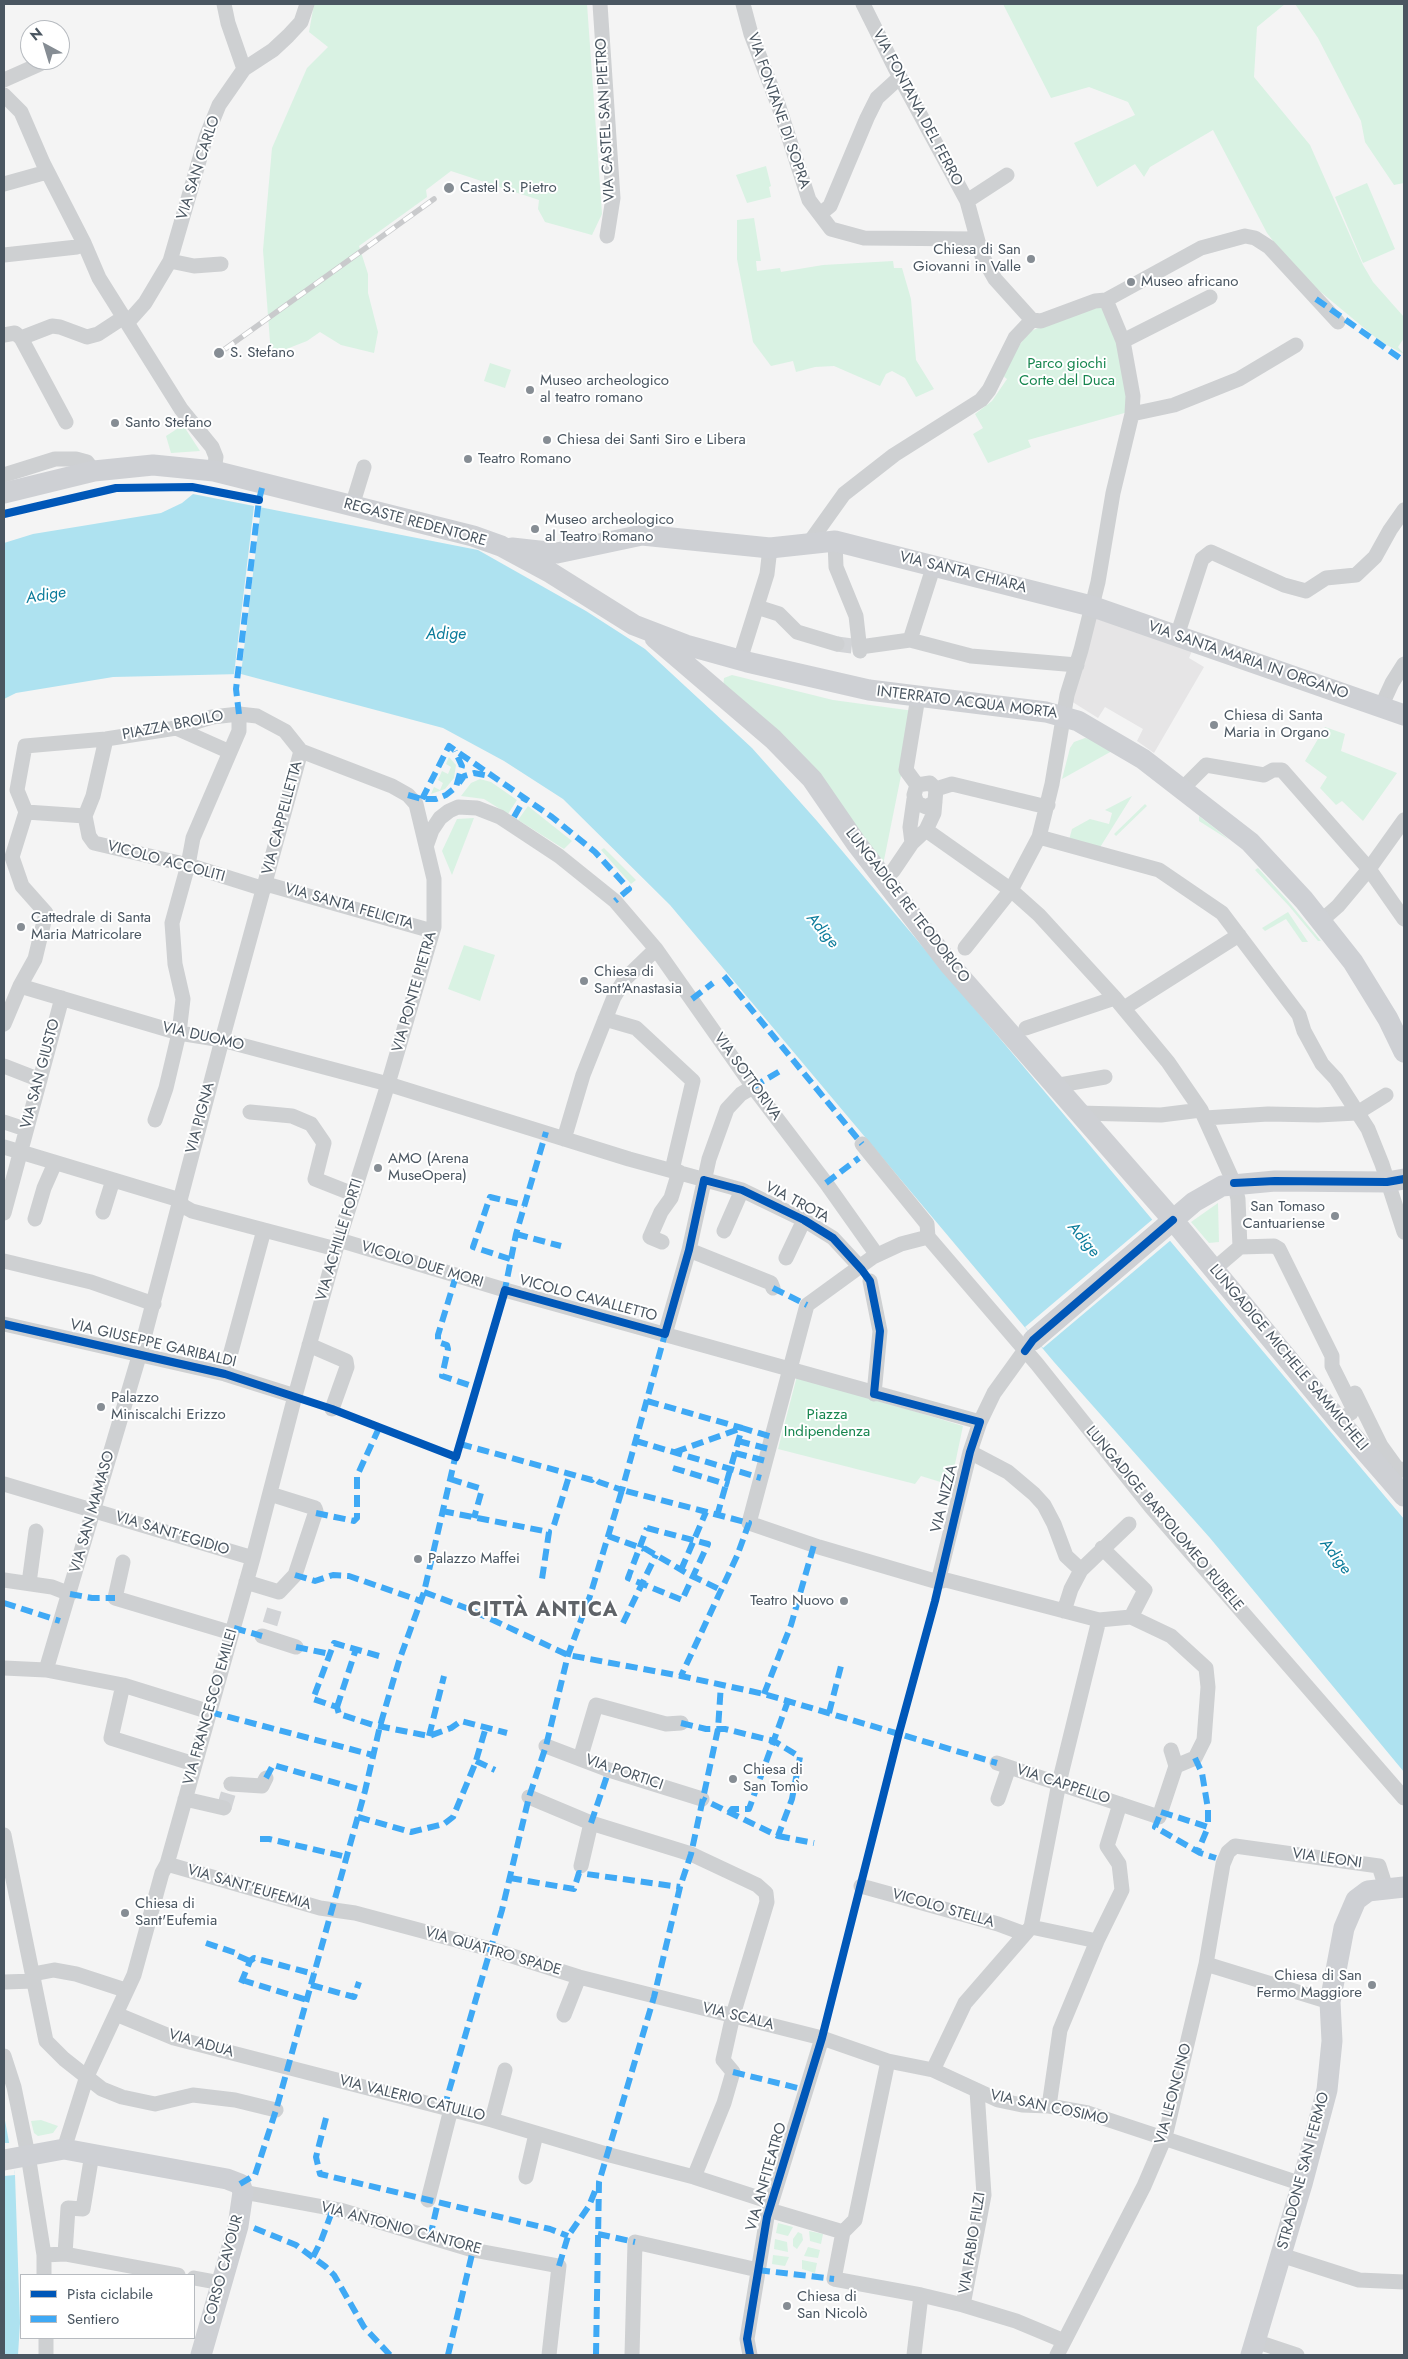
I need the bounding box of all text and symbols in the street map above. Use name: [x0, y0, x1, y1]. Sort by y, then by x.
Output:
north arrow: [20, 20, 70, 70]
text: N: [26, 23, 47, 45]
street label: VIA FONTANA DEL FERRO: [868, 27, 966, 189]
street label: VIA FONTANE DI SOPRA: [743, 31, 813, 191]
street label: VIA CASTEL SAN PIETRO: [593, 38, 619, 202]
street label: VIA SAN CARLO: [174, 114, 224, 222]
place label: Castel S. Pietro: [460, 179, 557, 197]
marker: Castel S. Pietro: [442, 181, 456, 195]
place label: Chiesa di San Giovanni in Valle: [913, 241, 1021, 276]
marker: Chiesa di San Giovanni in Valle: [1025, 253, 1037, 265]
place label: Museo africano: [1141, 273, 1238, 291]
marker: Museo africano: [1125, 276, 1137, 288]
place label: S. Stefano: [230, 344, 294, 362]
marker: S. Stefano: [212, 346, 226, 360]
park label: Parco giochi Corte del Duca: [1019, 355, 1115, 390]
place label: Museo archeologico al teatro romano: [540, 372, 669, 407]
marker: Museo archeologico al teatro romano: [524, 384, 536, 396]
place label: Santo Stefano: [125, 414, 212, 432]
marker: Santo Stefano: [109, 417, 121, 429]
place label: Chiesa dei Santi Siro e Libera: [557, 431, 746, 449]
marker: Chiesa dei Santi Siro e Libera: [541, 434, 553, 446]
place label: Teatro Romano: [478, 450, 571, 468]
marker: Teatro Romano: [462, 453, 474, 465]
street label: REGASTE REDENTORE: [342, 495, 488, 551]
place label: Museo archeologico al Teatro Romano: [545, 511, 674, 546]
marker: Museo archeologico al Teatro Romano: [529, 523, 541, 535]
street label: VIA SANTA CHIARA: [898, 548, 1028, 598]
water label: Adige: [25, 583, 67, 609]
street label: VIA SANTA MARIA IN ORGANO: [1145, 618, 1351, 704]
water label: Adige: [426, 625, 466, 645]
street label: INTERRATO ACQUA MORTA: [876, 683, 1058, 723]
street label: PIAZZA BROILO: [121, 707, 225, 745]
place label: Chiesa di Santa Maria in Organo: [1224, 707, 1329, 742]
marker: Chiesa di Santa Maria in Organo: [1208, 719, 1220, 731]
street label: VIA CAPPELLETTA: [259, 759, 307, 877]
street label: LUNGADIGE RE TEODORICO: [841, 825, 973, 987]
street label: VICOLO ACCOLITI: [105, 838, 227, 886]
street label: VIA SANTA FELICITA: [283, 880, 415, 934]
place label: Cattedrale di Santa Maria Matricolare: [31, 909, 151, 944]
water label: Adige: [802, 910, 842, 952]
marker: Cattedrale di Santa Maria Matricolare: [15, 921, 27, 933]
street label: VIA PONTE PIETRA: [389, 930, 441, 1054]
place label: Chiesa di Sant'Anastasia: [594, 963, 682, 998]
marker: Chiesa di Sant'Anastasia: [578, 975, 590, 987]
street label: VIA SAN GIUSTO: [18, 1017, 64, 1131]
street label: VIA DUOMO: [160, 1019, 246, 1055]
street label: VIA SOTTORIVA: [709, 1030, 785, 1124]
street label: VIA PIGNA: [183, 1080, 219, 1156]
place label: AMO (Arena MuseOpera): [388, 1150, 469, 1185]
marker: AMO (Arena MuseOpera): [372, 1162, 384, 1174]
street label: VIA ACHILLE FORTI: [313, 1177, 367, 1303]
street label: VIA TROTA: [762, 1179, 832, 1227]
place label: San Tomaso Cantuariense: [1243, 1198, 1325, 1233]
marker: San Tomaso Cantuariense: [1329, 1210, 1341, 1222]
water label: Adige: [1063, 1219, 1103, 1261]
street label: VICOLO DUE MORI: [359, 1238, 485, 1292]
street label: LUNGADIGE MICHELE SAMMICHELI: [1205, 1261, 1371, 1455]
street label: VICOLO CAVALLETTO: [517, 1272, 659, 1326]
street label: VIA GIUSEPPE GARIBALDI: [68, 1316, 238, 1372]
place label: Palazzo Miniscalchi Erizzo: [111, 1389, 226, 1424]
marker: Palazzo Miniscalchi Erizzo: [95, 1401, 107, 1413]
park label: Piazza Indipendenza: [784, 1406, 870, 1441]
street label: LUNGADIGE BARTOLOMEO RUBELE: [1081, 1423, 1247, 1615]
street label: VIA SAN MAMASO: [67, 1449, 119, 1575]
street label: VIA NIZZA: [928, 1463, 962, 1535]
street label: VIA SANT'EGIDIO: [113, 1508, 231, 1560]
water label: Adige: [1315, 1535, 1355, 1579]
place label: Palazzo Maffei: [428, 1550, 520, 1568]
marker: Palazzo Maffei: [412, 1553, 424, 1565]
place label: Teatro Nuovo: [750, 1592, 834, 1610]
marker: Teatro Nuovo: [838, 1595, 850, 1607]
district label: CITTÀ ANTICA: [466, 1599, 620, 1623]
street label: VIA FRANCESCO EMILEI: [180, 1627, 242, 1787]
street label: VIA PORTICI: [583, 1751, 665, 1795]
place label: Chiesa di San Tomìo: [743, 1761, 808, 1796]
street label: VIA CAPPELLO: [1014, 1761, 1112, 1809]
marker: Chiesa di San Tomìo: [727, 1773, 739, 1785]
street label: VIA LEONI: [1291, 1845, 1363, 1873]
street label: VIA SANT'EUFEMIA: [185, 1862, 313, 1914]
street label: VICOLO STELLA: [890, 1886, 996, 1932]
place label: Chiesa di Sant'Eufemia: [135, 1895, 217, 1930]
marker: Chiesa di Sant'Eufemia: [119, 1907, 131, 1919]
street label: VIA QUATTRO SPADE: [423, 1924, 563, 1980]
place label: Chiesa di San Fermo Maggiore: [1256, 1967, 1362, 2002]
marker: Chiesa di San Fermo Maggiore: [1366, 1979, 1378, 1991]
street label: VIA SCALA: [700, 1999, 776, 2035]
street label: VIA ADUA: [166, 2026, 236, 2062]
street label: VIA LEONCINO: [1152, 2042, 1196, 2146]
street label: VIA VALERIO CATULLO: [337, 2072, 487, 2126]
street label: VIA SAN COSIMO: [988, 2087, 1110, 2129]
street label: STRADONE SAN FERMO: [1274, 2090, 1334, 2252]
street label: VIA ANFITEATRO: [743, 2121, 791, 2233]
street label: VIA FABIO FILZI: [956, 2191, 990, 2295]
street label: VIA ANTONIO CANTORE: [319, 2199, 483, 2259]
street label: CORSO CAVOUR: [201, 2213, 247, 2327]
legend: [20, 2274, 195, 2339]
text: Pista ciclabile: [67, 2283, 153, 2305]
place label: Chiesa di San Nicolò: [797, 2288, 867, 2323]
marker: Chiesa di San Nicolò: [781, 2300, 793, 2312]
text: Sentiero: [67, 2308, 119, 2330]

